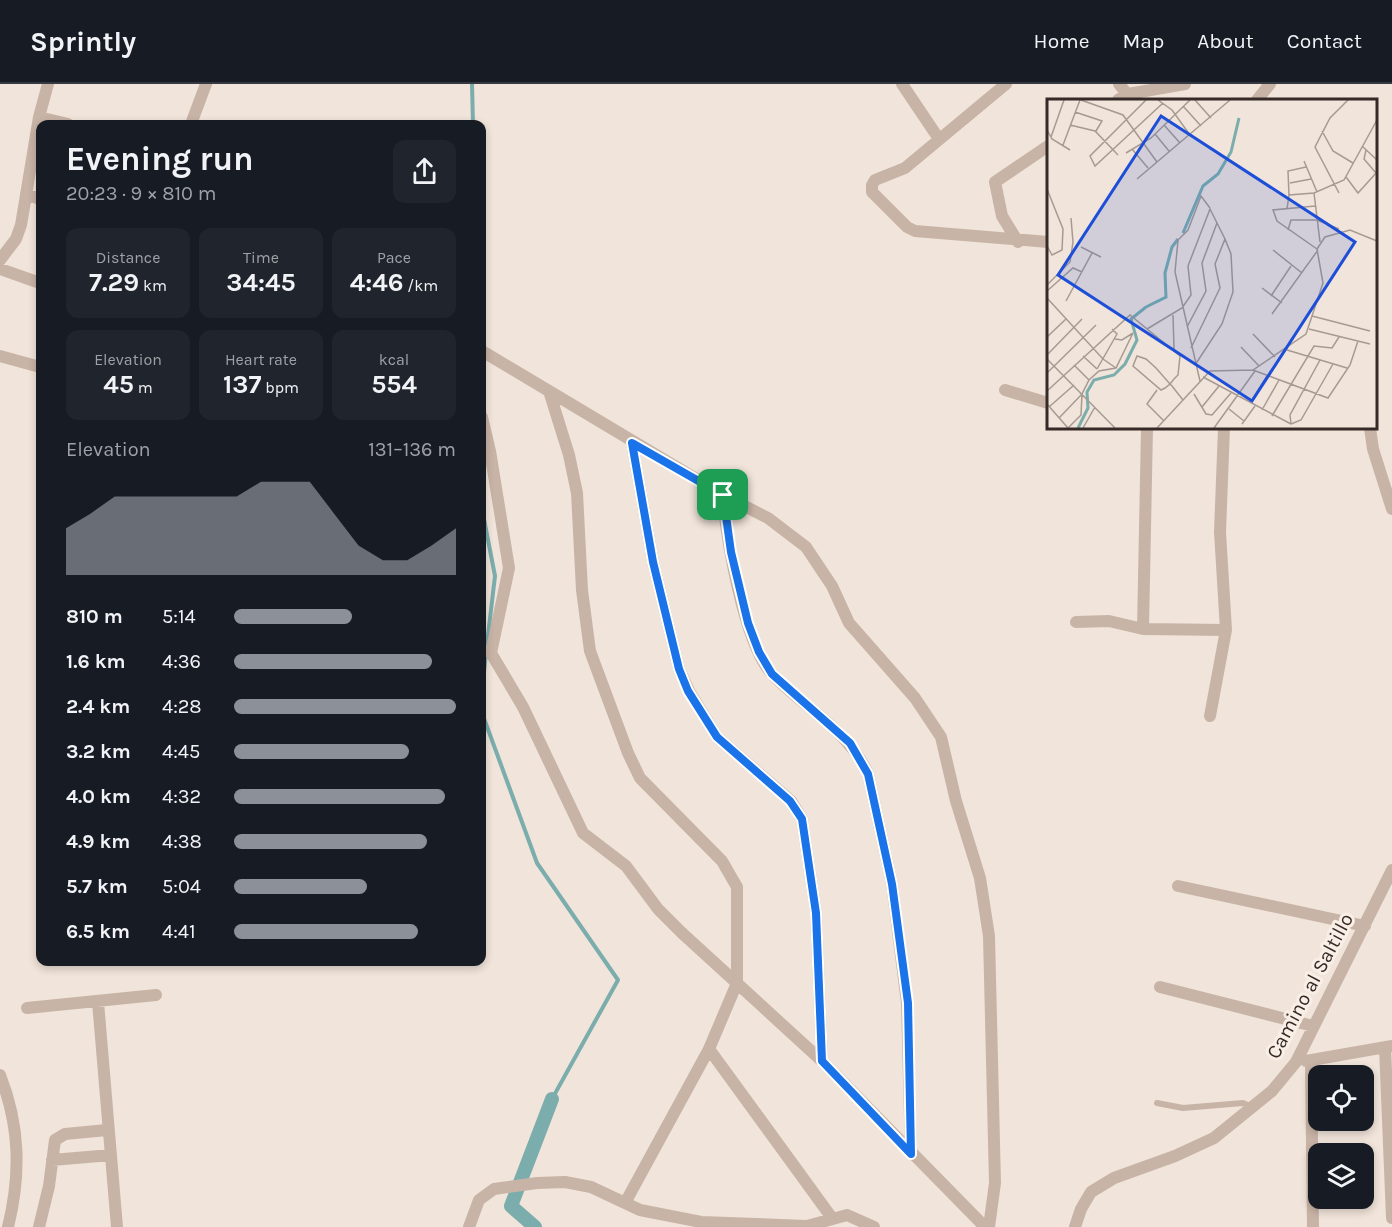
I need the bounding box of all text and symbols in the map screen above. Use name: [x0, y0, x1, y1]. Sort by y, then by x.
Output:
text: Sprintly: [30, 25, 136, 58]
text: Home: [1034, 29, 1090, 53]
text: Map: [1123, 29, 1164, 53]
text: About: [1197, 29, 1254, 53]
text: Contact: [1287, 29, 1362, 53]
inset map: [1047, 99, 1377, 429]
text: Evening run: [66, 140, 254, 178]
button: share: [393, 140, 456, 203]
text: 20:23 · 9 × 810 m: [66, 182, 216, 205]
text: Distance: [96, 248, 160, 267]
text: Time: [243, 248, 279, 267]
text: Pace: [377, 248, 411, 267]
text: 7.29: [89, 267, 139, 298]
text: 34:45: [226, 267, 296, 298]
text: 4:46: [350, 267, 404, 298]
text: km: [139, 276, 167, 295]
text: /km: [404, 276, 438, 295]
text: Elevation: [94, 350, 162, 369]
text: Heart rate: [225, 350, 297, 369]
text: kcal: [379, 350, 409, 369]
text: 45: [103, 369, 134, 400]
text: 137: [223, 369, 261, 400]
text: 554: [371, 369, 417, 400]
text: m: [134, 378, 153, 397]
text: bpm: [261, 378, 299, 397]
text: Elevation: [66, 438, 151, 461]
text: 131–136 m: [368, 438, 456, 461]
pin: [697, 469, 748, 520]
icon: arrive: [706, 478, 739, 511]
text: 810 m: [66, 605, 123, 628]
text: 5:14: [162, 605, 196, 628]
text: 1.6 km: [66, 650, 125, 673]
text: 4:36: [162, 650, 201, 673]
text: 2.4 km: [66, 695, 130, 718]
text: 4:28: [162, 695, 202, 718]
text: 3.2 km: [66, 740, 131, 763]
text: 4:45: [162, 740, 200, 763]
text: 4.0 km: [66, 785, 131, 808]
text: 4:32: [162, 785, 201, 808]
text: 4.9 km: [66, 830, 130, 853]
text: 4:38: [162, 830, 202, 853]
text: 5.7 km: [66, 875, 128, 898]
text: 5:04: [162, 875, 201, 898]
street label: Camino al Saltillo: [1262, 909, 1358, 1063]
text: 6.5 km: [66, 920, 130, 943]
text: 4:41: [162, 920, 196, 943]
map controls: [1308, 1065, 1374, 1209]
button: locate: [1308, 1065, 1374, 1131]
button: layers: [1308, 1143, 1374, 1209]

